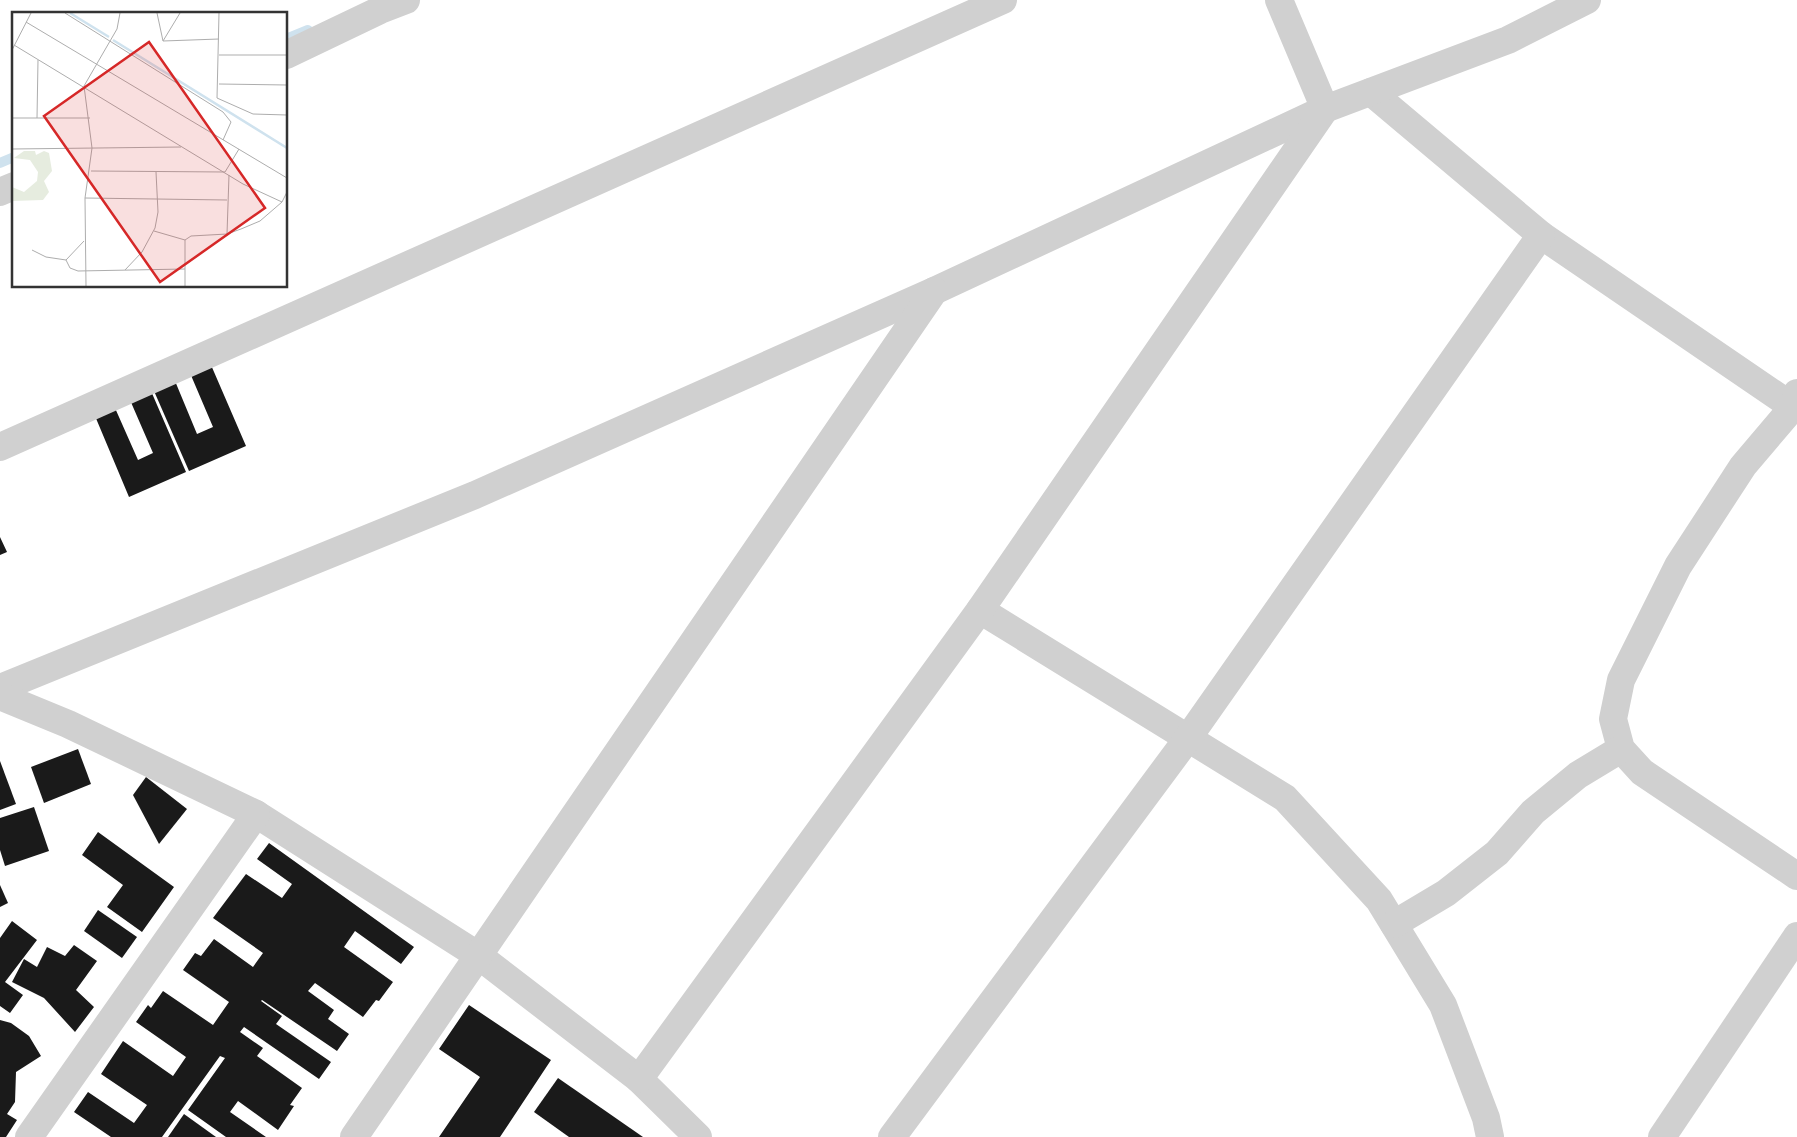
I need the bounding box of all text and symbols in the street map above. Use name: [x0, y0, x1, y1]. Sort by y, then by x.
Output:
inset map: [12, 12, 288, 288]

